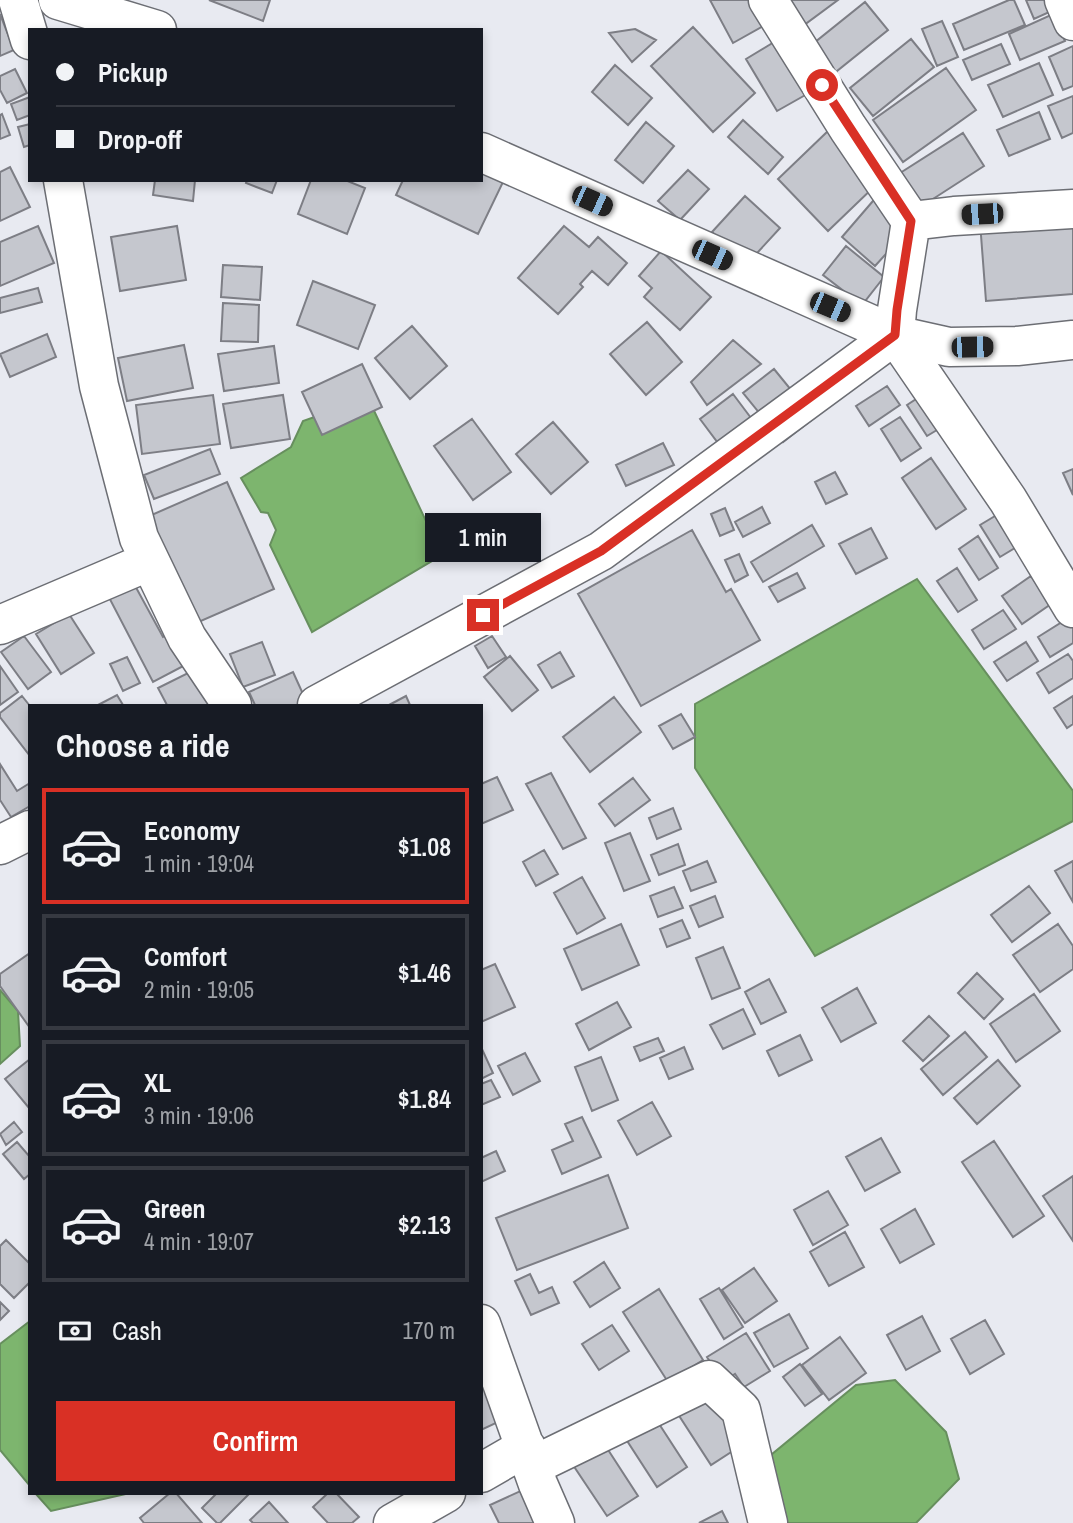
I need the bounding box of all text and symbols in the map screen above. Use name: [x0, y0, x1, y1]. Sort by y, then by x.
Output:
text: Pickup: [98, 55, 168, 90]
route start: [806, 69, 838, 101]
text: Drop-off: [98, 122, 182, 157]
car: [569, 183, 616, 219]
car: [961, 202, 1004, 226]
car: [689, 237, 736, 273]
car: [807, 289, 854, 325]
car: [951, 336, 994, 358]
callout: 1 min: [425, 514, 541, 562]
text: 1 min: [459, 522, 507, 553]
route end: [467, 599, 499, 631]
text: Choose a ride: [56, 724, 230, 767]
text: Economy: [144, 813, 240, 848]
icon: car: [60, 815, 123, 878]
text: $1.08: [398, 829, 451, 864]
text: 1 min · 19:04: [144, 848, 254, 879]
text: Comfort: [144, 939, 227, 974]
icon: car: [60, 941, 123, 1004]
text: $1.46: [398, 955, 451, 990]
text: 2 min · 19:05: [144, 974, 254, 1005]
text: XL: [144, 1065, 171, 1100]
icon: car: [60, 1067, 123, 1130]
text: $1.84: [398, 1081, 451, 1116]
text: 3 min · 19:06: [144, 1100, 254, 1131]
text: Green: [144, 1191, 206, 1226]
icon: car: [60, 1193, 123, 1256]
text: $2.13: [398, 1207, 451, 1242]
text: 4 min · 19:07: [144, 1226, 254, 1257]
icon: cash: [56, 1312, 94, 1350]
text: Cash: [112, 1313, 162, 1348]
text: 170 m: [403, 1315, 455, 1346]
button: Confirm: [56, 1401, 455, 1481]

